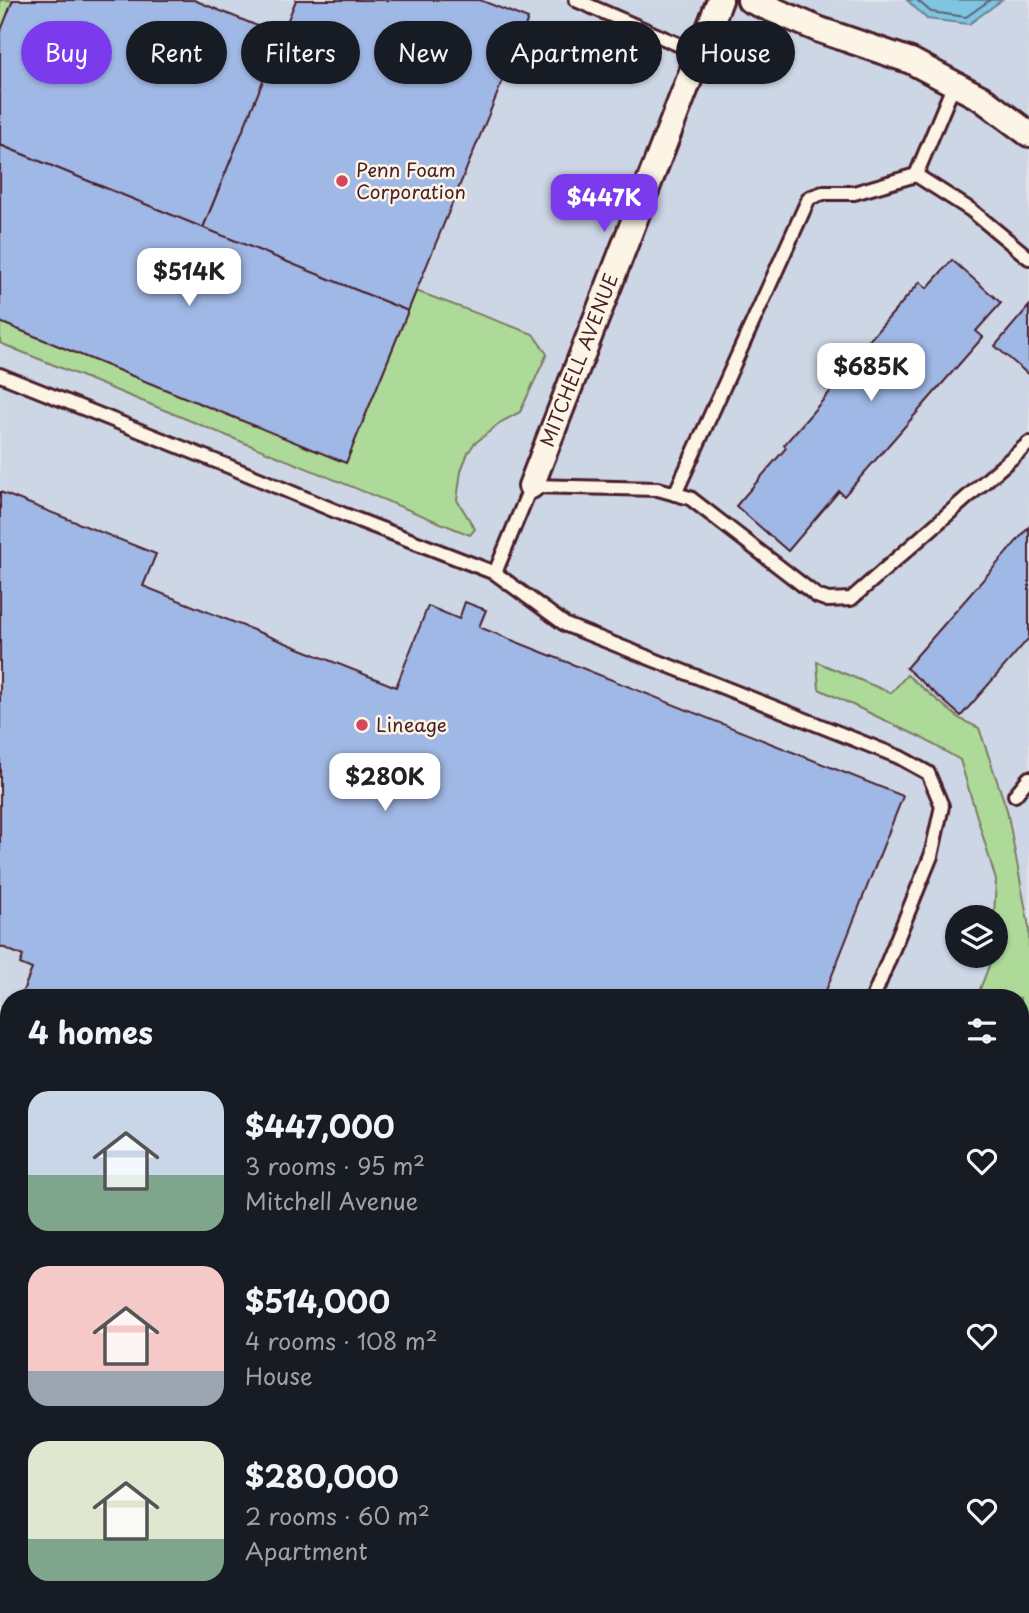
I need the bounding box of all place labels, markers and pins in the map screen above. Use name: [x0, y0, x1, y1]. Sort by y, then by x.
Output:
place label: Penn Foam Corporation: [356, 155, 466, 205]
marker: Penn Foam Corporation: [334, 173, 350, 189]
pin: $447K: [555, 174, 653, 234]
pin: $514K: [140, 248, 238, 308]
pin: $685K: [822, 344, 920, 403]
place label: Lineage: [376, 710, 447, 738]
marker: Lineage: [354, 717, 370, 733]
pin: $280K: [336, 754, 434, 813]

